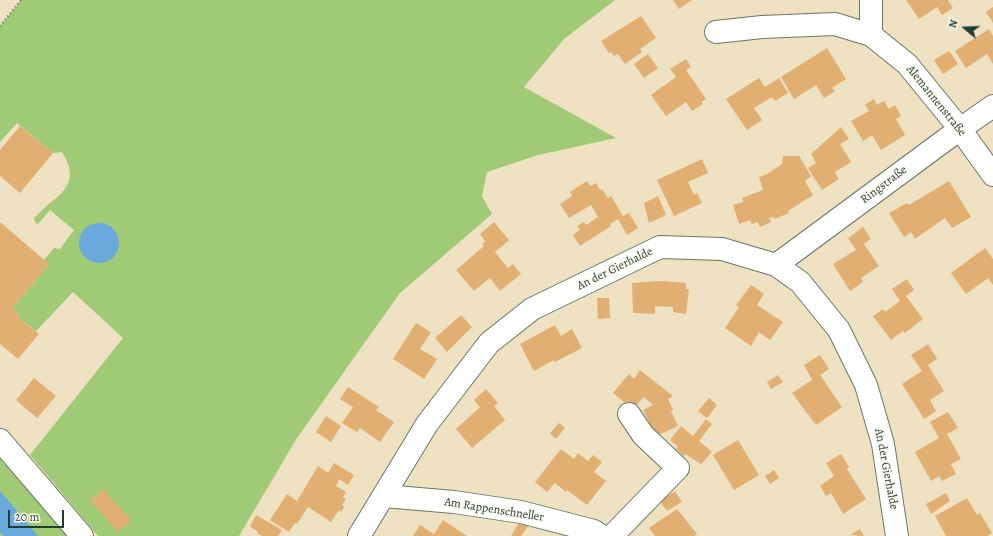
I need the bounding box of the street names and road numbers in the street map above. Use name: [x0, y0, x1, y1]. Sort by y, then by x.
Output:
street label: Alemannenstraße: [903, 63, 969, 139]
street label: Ringstraße: [858, 163, 910, 207]
street label: An der Gierhalde: [575, 244, 655, 294]
street label: An der Gierhalde: [871, 427, 901, 511]
street label: Am Rappenschneller: [443, 495, 545, 525]

